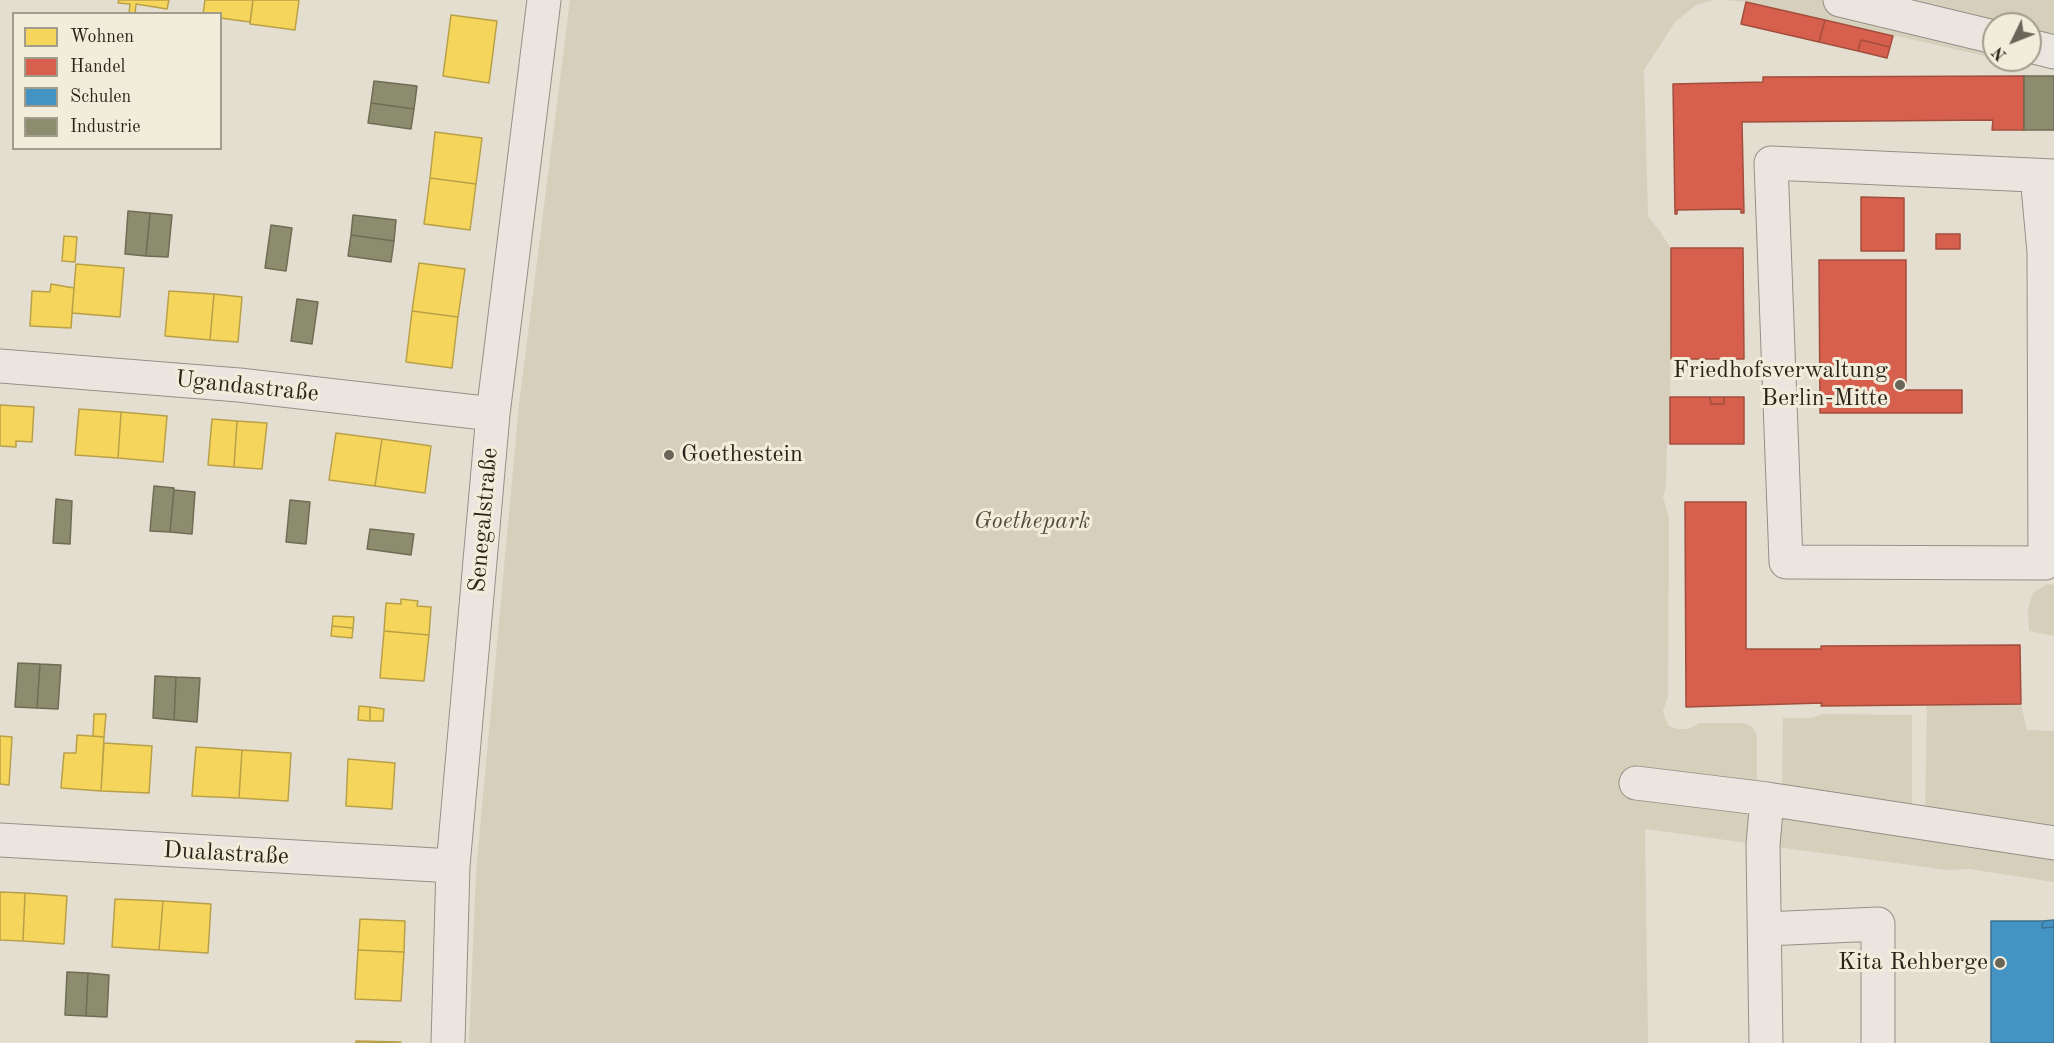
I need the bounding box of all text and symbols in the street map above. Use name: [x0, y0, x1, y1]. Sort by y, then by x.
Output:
legend: [12, 12, 222, 150]
north arrow: [1982, 12, 2042, 72]
text: Wohnen: [70, 28, 134, 46]
text: N: [1990, 43, 2010, 63]
text: Handel: [70, 58, 125, 76]
text: Schulen: [70, 88, 131, 106]
text: Industrie: [70, 118, 140, 136]
place label: Friedhofsverwaltung Berlin-Mitte: [1673, 357, 1888, 413]
street label: Ugandastraße: [174, 365, 320, 409]
marker: Friedhofsverwaltung Berlin-Mitte: [1893, 378, 1907, 392]
place label: Goethestein: [681, 441, 803, 469]
street label: Senegalstraße: [463, 446, 505, 594]
marker: Goethestein: [662, 448, 676, 462]
park label: Goethepark: [974, 508, 1090, 536]
street label: Dualastraße: [162, 836, 290, 872]
place label: Kita Rehberge: [1838, 949, 1988, 977]
marker: Kita Rehberge: [1993, 956, 2007, 970]

